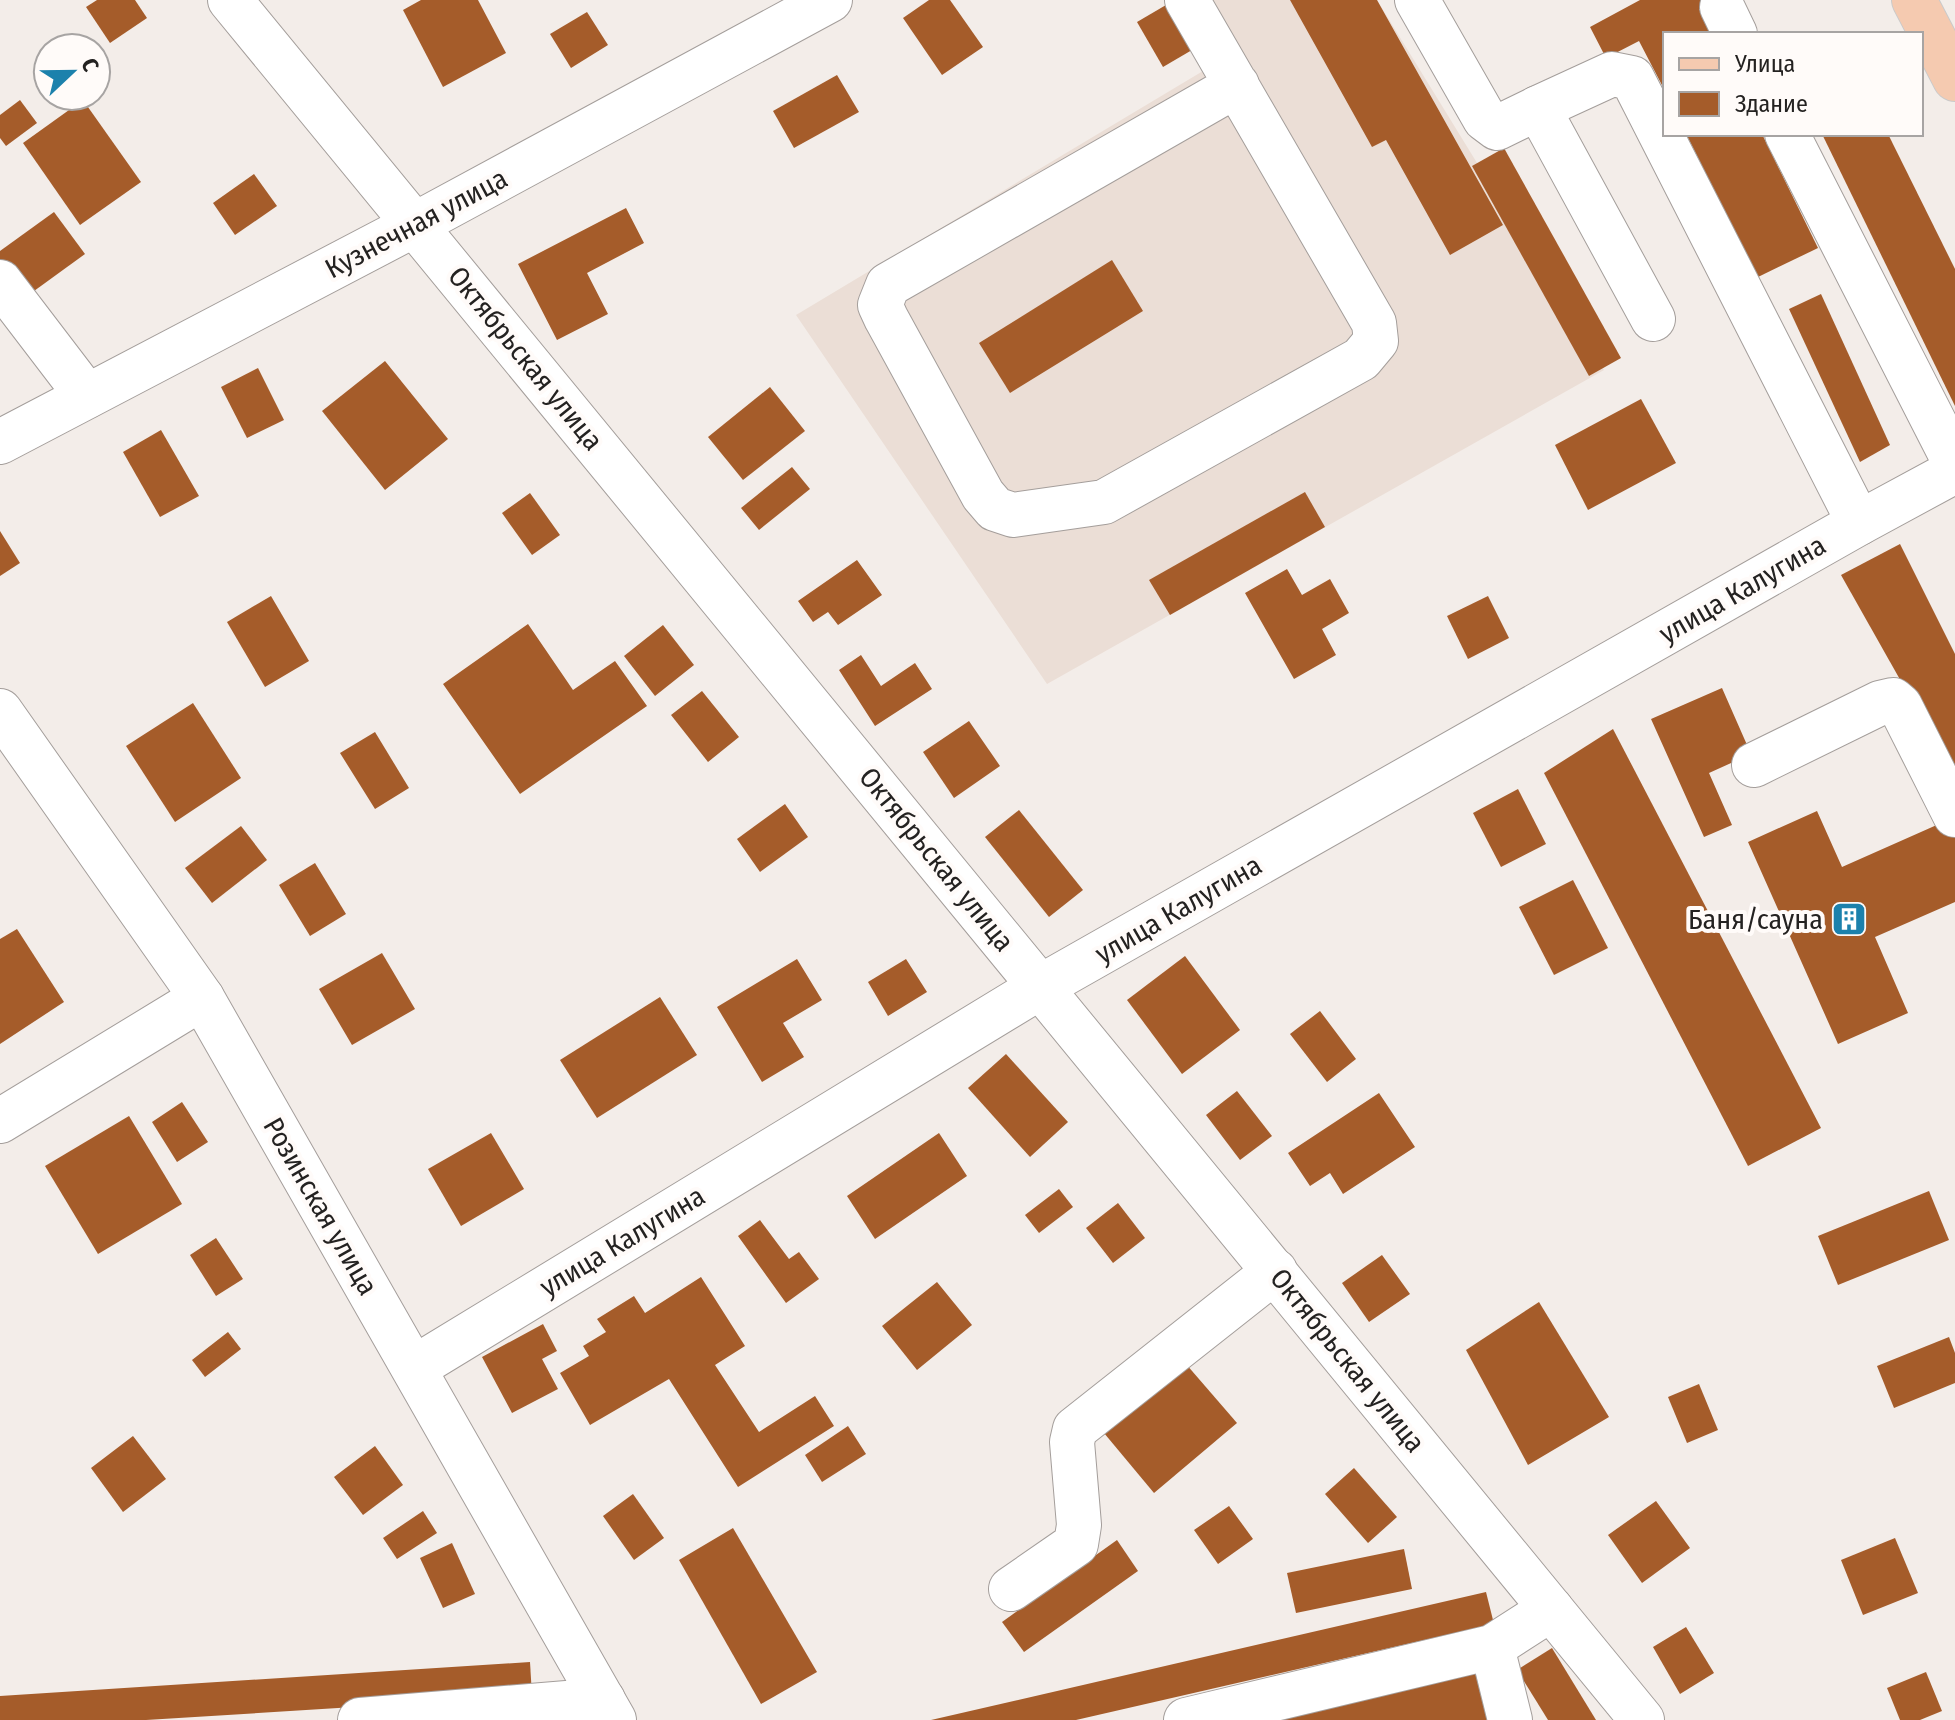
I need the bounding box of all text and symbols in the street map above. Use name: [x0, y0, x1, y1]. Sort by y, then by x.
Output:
north arrow: [32, 32, 112, 112]
legend: [1663, 32, 1923, 136]
text: Улица: [1734, 50, 1795, 78]
text: С: [75, 54, 105, 76]
text: Здание: [1735, 90, 1808, 118]
street label: Кузнечная улица: [320, 162, 513, 285]
street label: Октябрьская улица: [441, 260, 610, 457]
street label: улица Калугина: [1653, 528, 1831, 650]
street label: Октябрьская улица: [852, 761, 1021, 958]
street label: улица Калугина: [1089, 848, 1267, 970]
building icon: Баня/сауна: [1830, 900, 1868, 938]
place label: Баня/сауна: [1688, 903, 1823, 936]
street label: Розинская улица: [256, 1112, 385, 1301]
street label: улица Калугина: [534, 1179, 711, 1304]
street label: Октябрьская улица: [1263, 1262, 1432, 1459]

